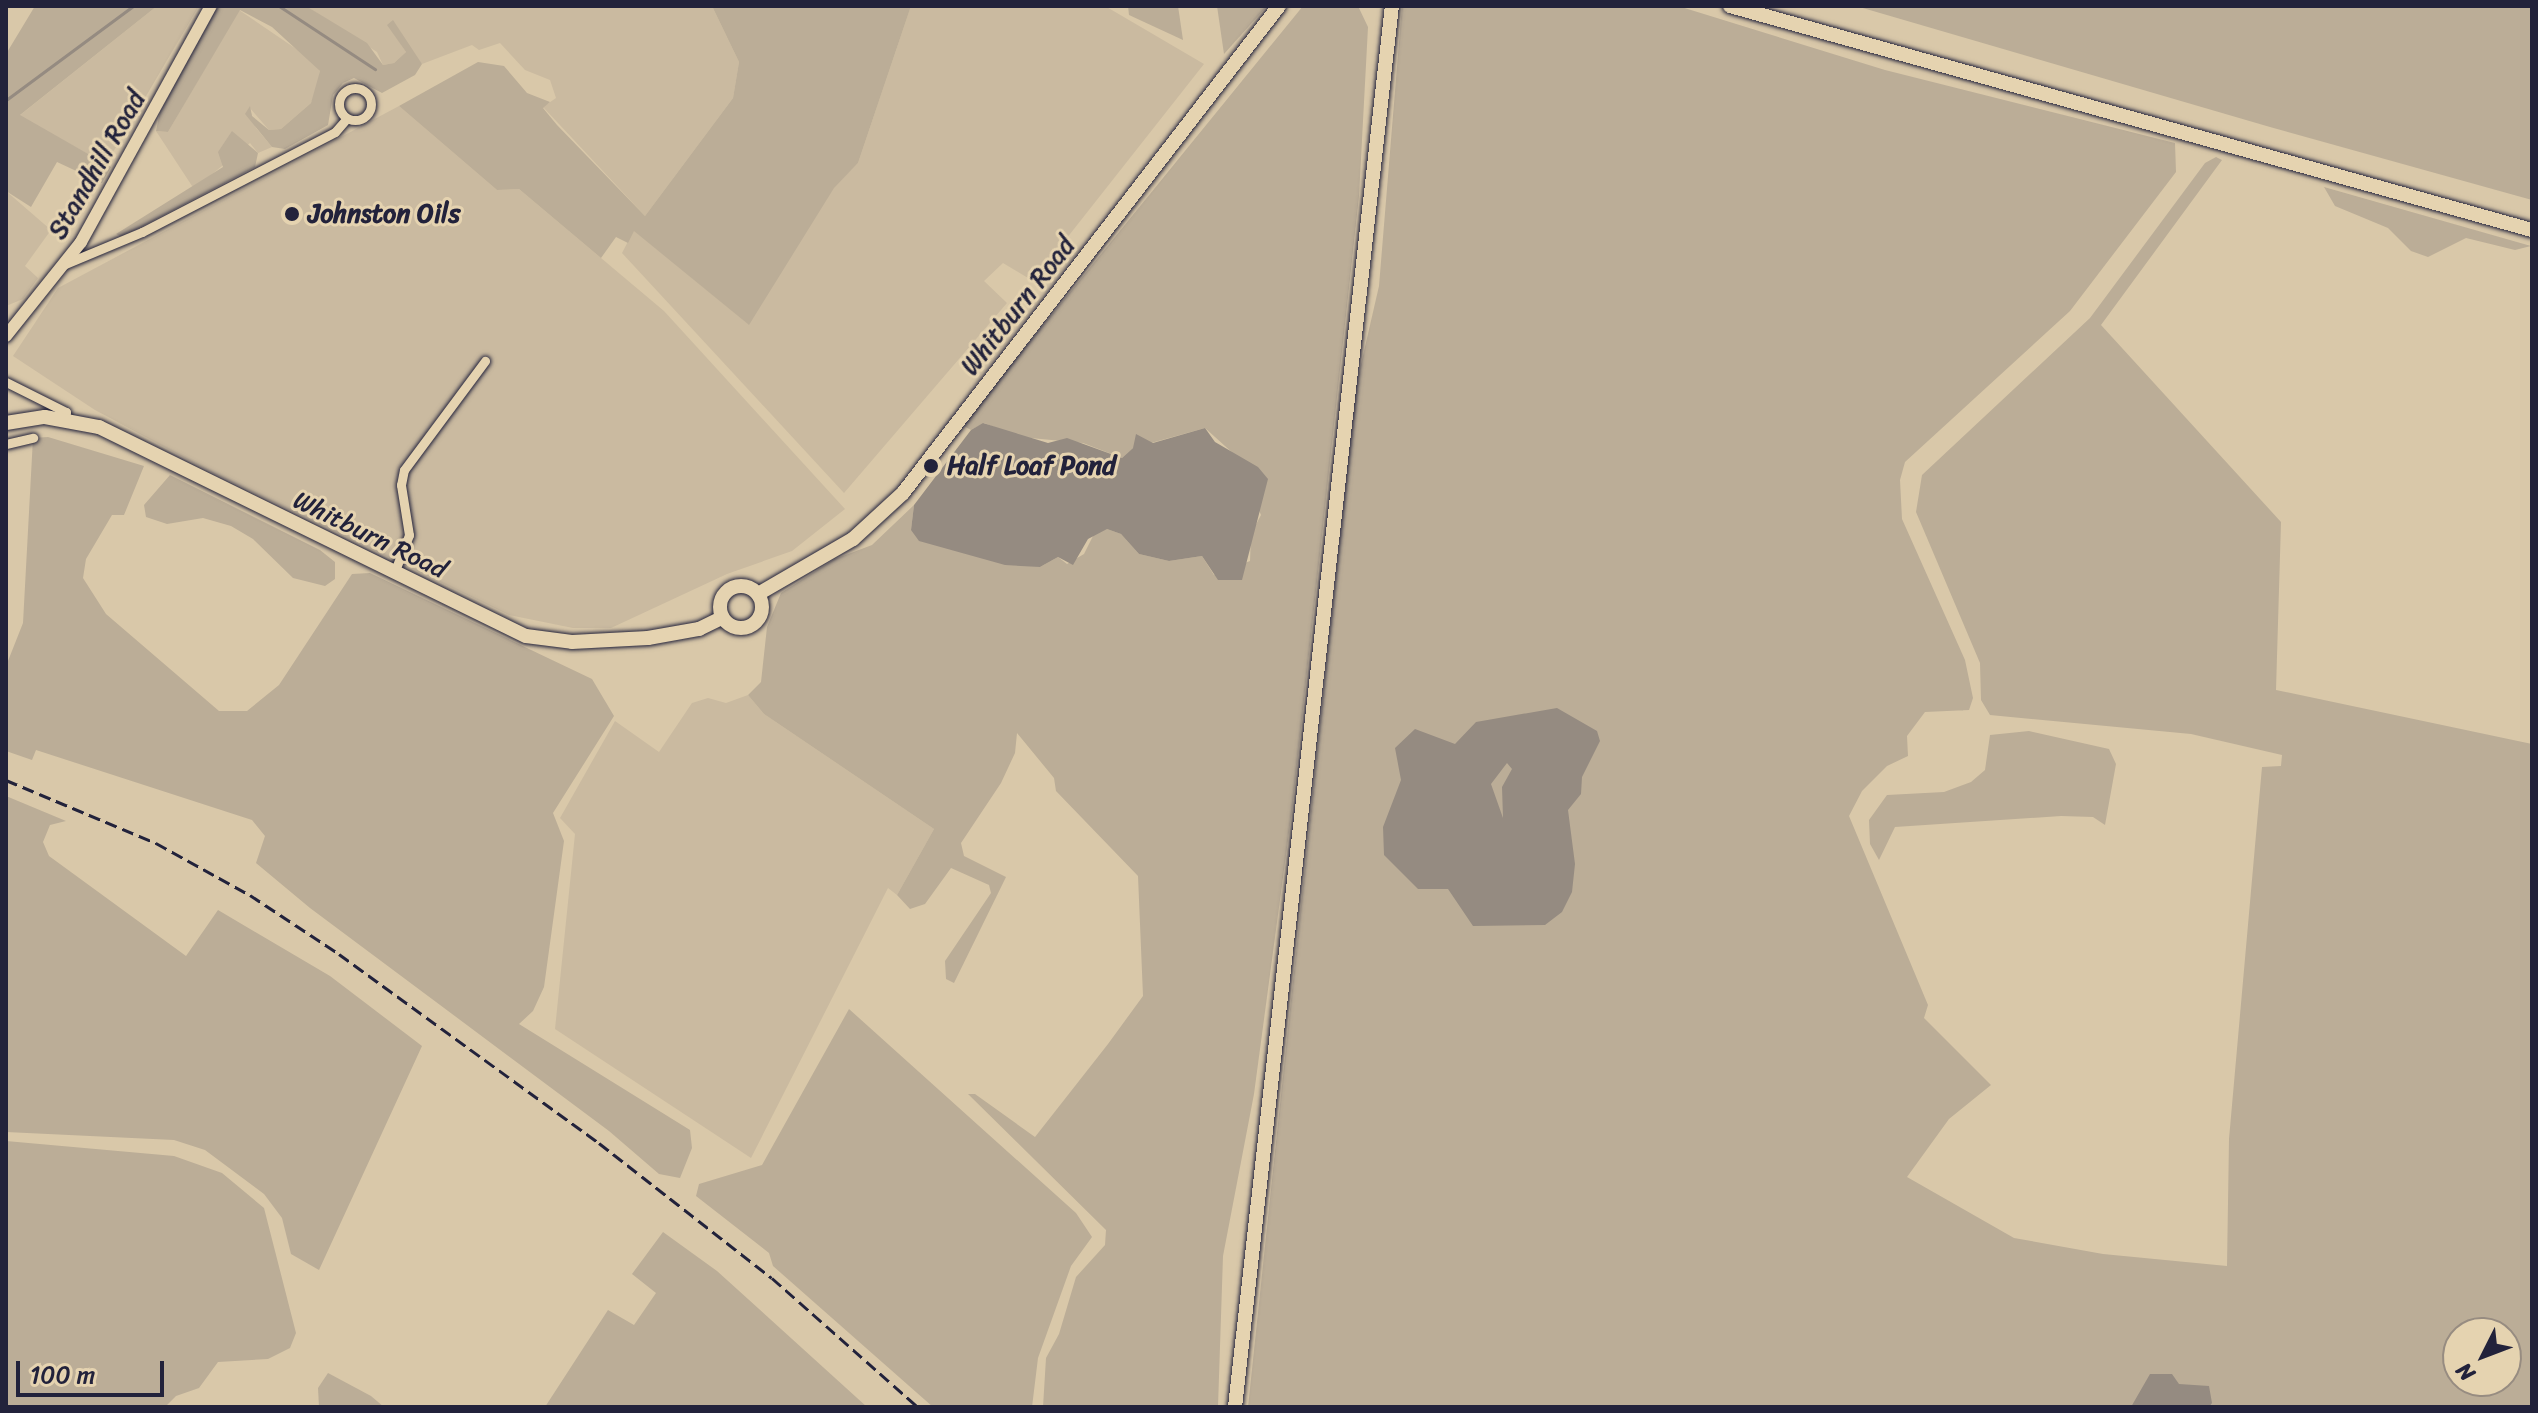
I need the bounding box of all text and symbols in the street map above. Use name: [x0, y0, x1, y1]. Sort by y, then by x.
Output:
street label: Standhill Road: [42, 85, 152, 245]
place label: Johnston Oils: [308, 198, 460, 230]
marker: Johnston Oils: [283, 205, 301, 223]
street label: Whitburn Road: [954, 231, 1082, 381]
place label: Half Loaf Pond: [947, 450, 1117, 482]
marker: Half Loaf Pond: [922, 457, 940, 475]
street label: Whitburn Road: [288, 484, 452, 586]
north arrow: [2442, 1317, 2522, 1397]
scale bar: [20, 1345, 168, 1395]
text: N: [2446, 1353, 2485, 1391]
text: 100 m: [30, 1354, 95, 1396]

